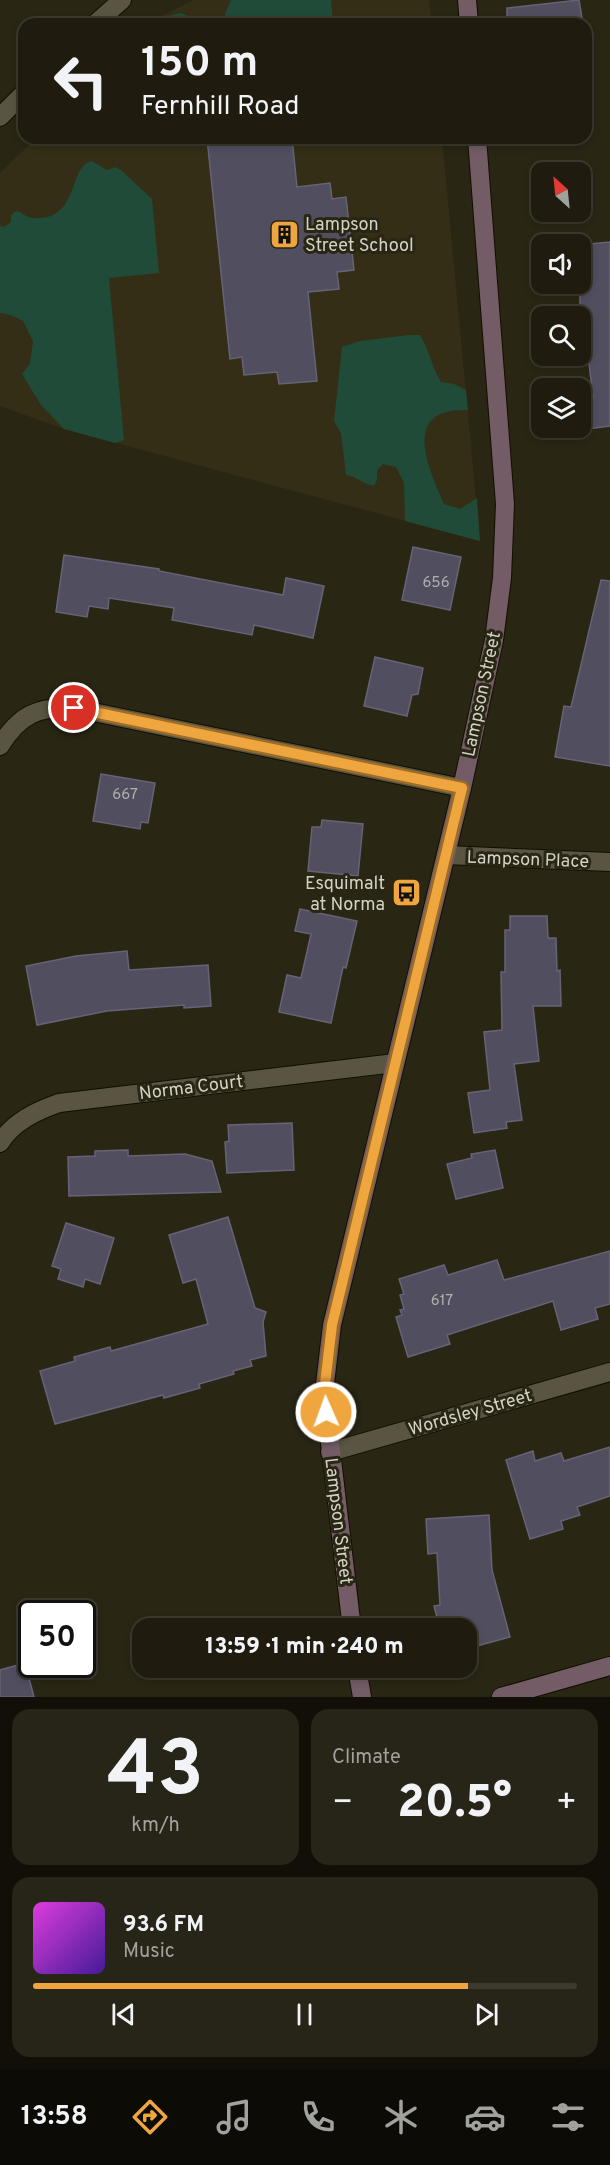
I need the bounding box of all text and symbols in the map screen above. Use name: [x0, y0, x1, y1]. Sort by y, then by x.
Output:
text: 150 m: [141, 38, 258, 91]
icon: left: [42, 42, 120, 120]
text: Fernhill Road: [141, 90, 299, 124]
north arrow: [531, 162, 591, 222]
map controls: [531, 162, 591, 438]
place label: Lampson Street School: [305, 214, 414, 258]
building icon: Lampson Street School: [268, 218, 300, 250]
button: sound: [531, 234, 591, 294]
button: search: [531, 306, 591, 366]
button: layers: [531, 378, 591, 438]
house number: 656: [422, 574, 450, 593]
street label: Lampson Street: [458, 630, 507, 759]
pin: [48, 682, 99, 733]
icon: arrive: [57, 691, 90, 724]
house number: 667: [112, 786, 138, 805]
street label: Lampson Place: [466, 847, 590, 874]
place label: Esquimalt at Norma: [305, 873, 385, 917]
bus stop icon: Esquimalt at Norma: [390, 877, 422, 909]
street label: Norma Court: [138, 1071, 245, 1106]
house number: 617: [431, 1292, 453, 1311]
position arrow: [294, 1380, 358, 1444]
street label: Wordsley Street: [406, 1385, 535, 1442]
street label: Lampson Street: [318, 1457, 357, 1586]
speed limit sign: 50: [18, 1600, 96, 1678]
text: 13:59 · 1 min · 240 m: [205, 1634, 404, 1661]
text: 43: [107, 1724, 204, 1823]
text: Climate: [332, 1745, 401, 1771]
text: 20.5°: [397, 1776, 512, 1833]
text: −: [332, 1783, 353, 1825]
text: +: [556, 1783, 577, 1825]
text: km/h: [131, 1813, 180, 1839]
text: 93.6 FM: [123, 1912, 204, 1939]
text: Music: [123, 1939, 175, 1965]
icon: previous: [107, 1998, 140, 2031]
icon: pause: [288, 1998, 321, 2031]
icon: next: [470, 1998, 503, 2031]
icon: directions: [129, 2096, 171, 2138]
icon: music: [213, 2096, 255, 2138]
icon: phone: [297, 2096, 339, 2138]
icon: climate: [380, 2096, 422, 2138]
icon: car: [464, 2096, 506, 2138]
icon: filters: [547, 2096, 589, 2138]
text: 13:58: [21, 2100, 88, 2134]

